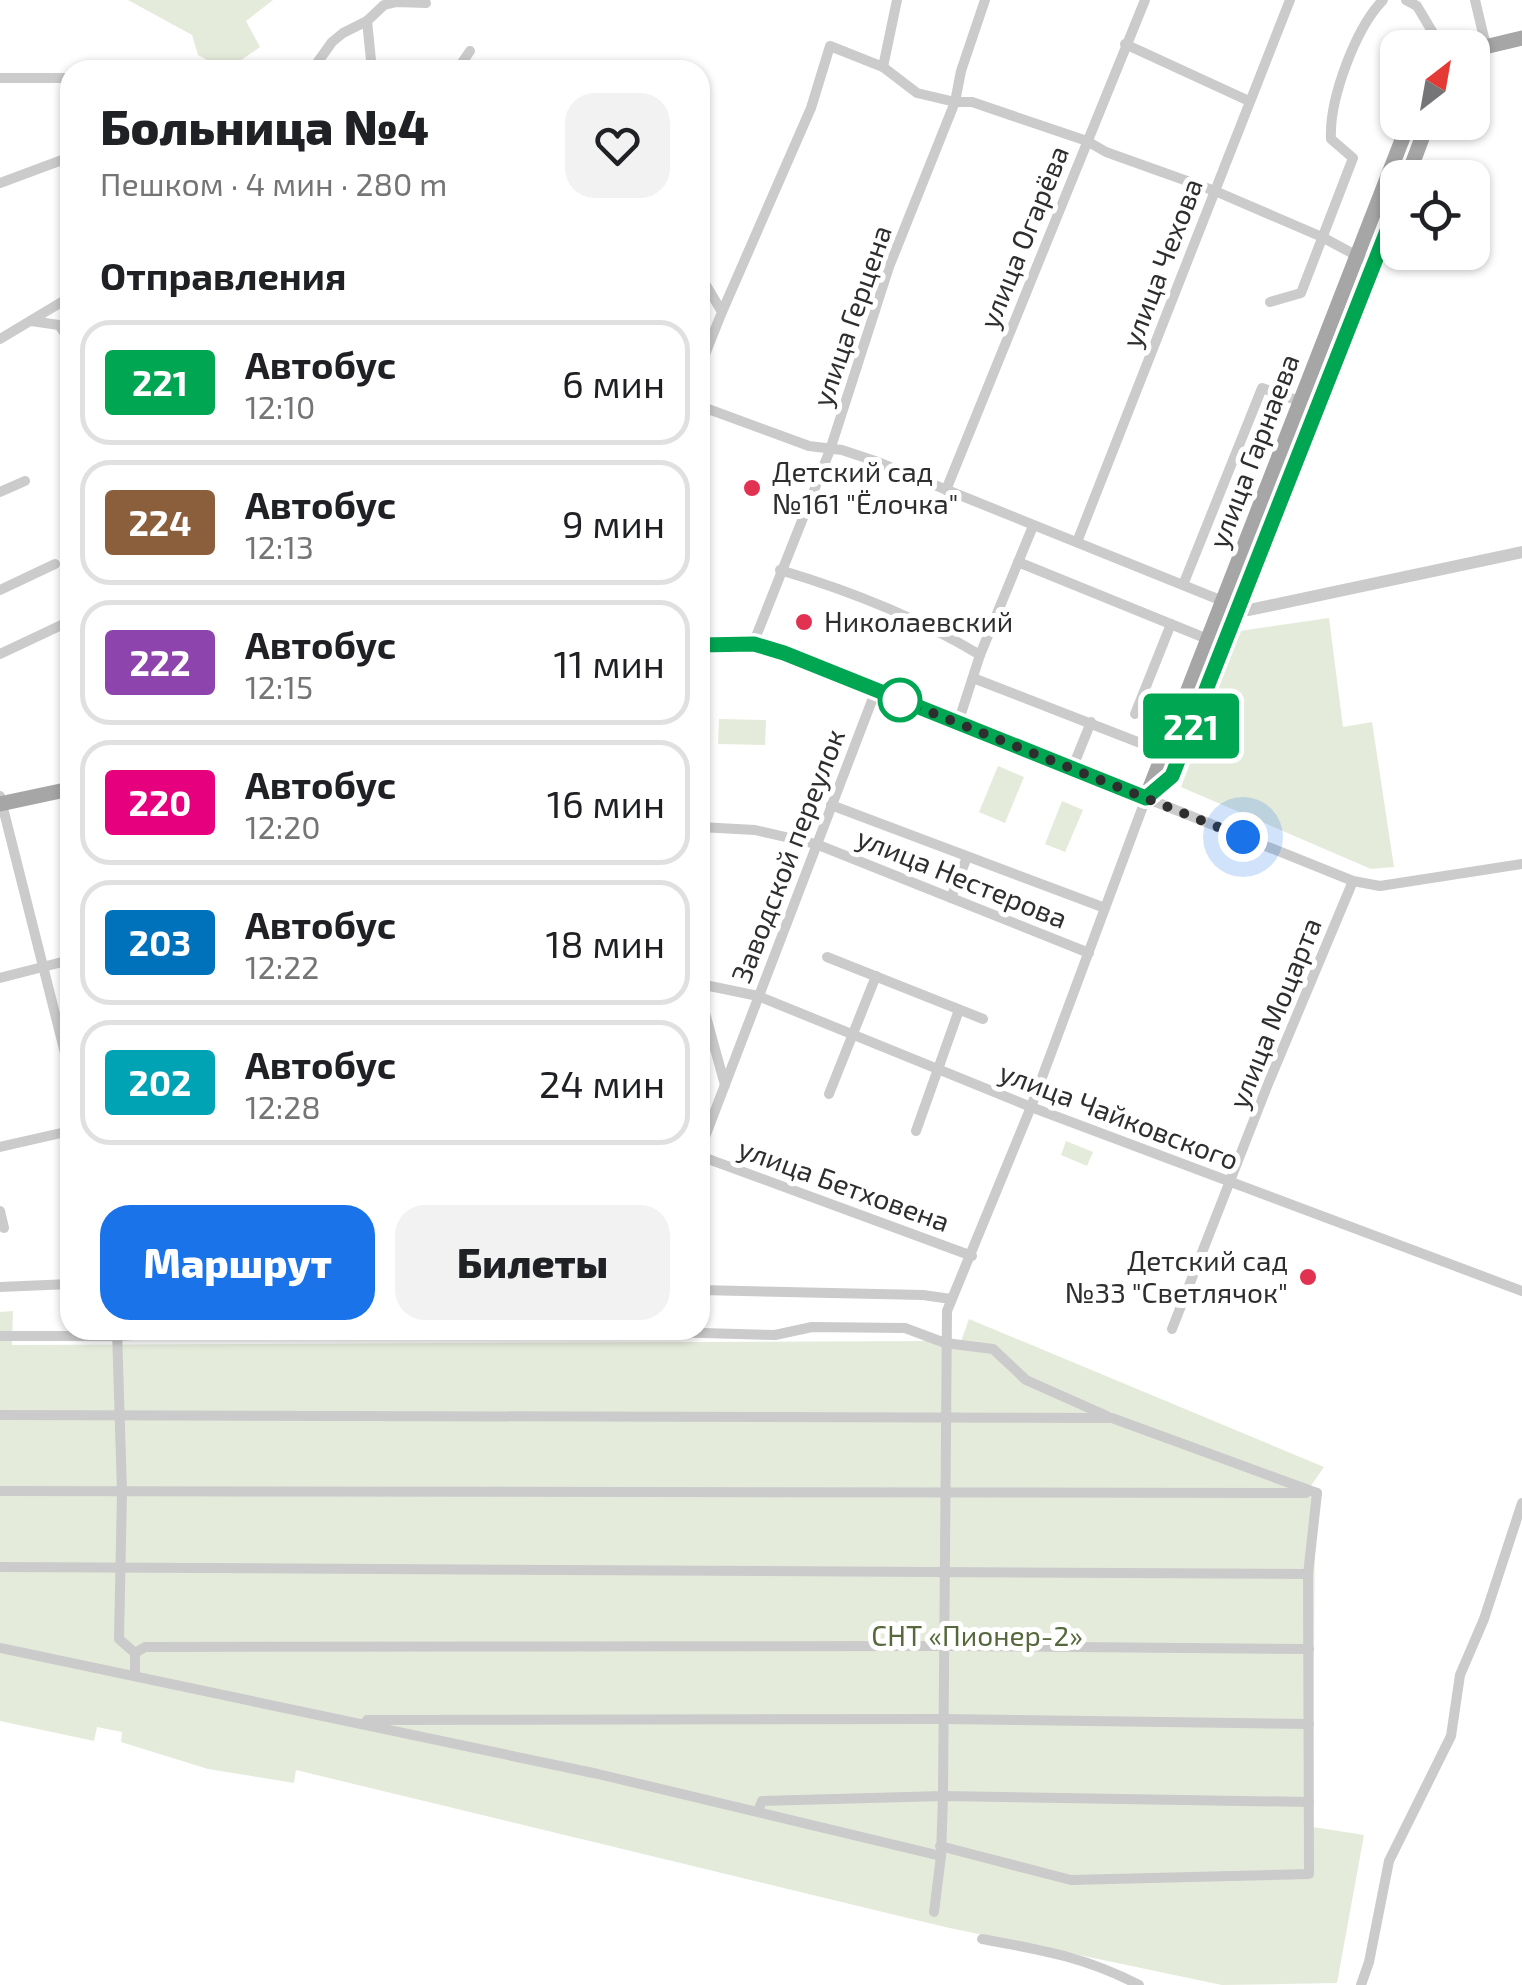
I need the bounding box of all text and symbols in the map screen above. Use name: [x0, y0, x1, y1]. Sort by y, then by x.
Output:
north arrow: [1380, 30, 1490, 140]
map controls: [1380, 30, 1490, 270]
button: heart: [565, 93, 670, 198]
text: Больница №4: [100, 97, 429, 155]
street label: улица Огарёва: [971, 140, 1075, 333]
button: locate: [1380, 160, 1490, 270]
text: Пешком · 4 мин · 280 m: [100, 164, 447, 202]
street label: улица Чехова: [1113, 173, 1209, 352]
street label: улица Герцена: [804, 221, 898, 411]
text: Отправления: [100, 252, 347, 298]
text: Автобус: [245, 341, 396, 387]
street label: улица Гарнаева: [1200, 349, 1306, 553]
text: 6 мин: [562, 360, 665, 406]
text: 221: [132, 361, 188, 403]
text: 12:10: [245, 387, 315, 425]
place label: Детский сад №161 "Ёлочка": [772, 454, 958, 520]
marker: Детский сад №161 "Ёлочка": [741, 477, 763, 499]
text: Автобус: [245, 481, 396, 527]
text: 9 мин: [562, 500, 665, 546]
text: 224: [129, 501, 191, 543]
text: 12:13: [245, 527, 314, 565]
place label: Николаевский: [824, 604, 1013, 638]
marker: Николаевский: [793, 611, 815, 633]
text: Автобус: [245, 621, 396, 667]
text: 11 мин: [553, 640, 665, 686]
text: 222: [129, 641, 191, 683]
text: 12:15: [245, 667, 313, 705]
unlabelled marker: [879, 679, 921, 721]
line badge: 221: [1134, 694, 1248, 758]
text: 221: [1163, 705, 1219, 747]
street label: Заводской переулок: [723, 724, 851, 987]
text: Автобус: [245, 761, 396, 807]
text: 16 мин: [547, 780, 665, 826]
text: 220: [129, 781, 191, 823]
text: 12:20: [245, 807, 321, 845]
your location: [1218, 812, 1268, 862]
street label: улица Нестерова: [852, 819, 1073, 935]
text: Автобус: [245, 901, 396, 947]
street label: улица Моцарта: [1220, 912, 1328, 1113]
text: 18 мин: [545, 920, 665, 966]
text: 203: [129, 921, 191, 963]
text: 12:22: [245, 947, 319, 985]
text: Автобус: [245, 1041, 396, 1087]
street label: улица Чайковского: [995, 1054, 1244, 1176]
text: 24 мин: [539, 1060, 665, 1106]
text: 202: [129, 1061, 191, 1103]
text: 12:28: [245, 1087, 321, 1125]
street label: улица Бетховена: [734, 1130, 955, 1238]
button: Маршрут: [100, 1205, 375, 1320]
button: Билеты: [395, 1205, 670, 1320]
place label: Детский сад №33 "Светлячок": [1065, 1243, 1288, 1309]
marker: Детский сад №33 "Светлячок": [1297, 1266, 1319, 1288]
park label: СНТ «Пионер-2»: [871, 1618, 1083, 1652]

